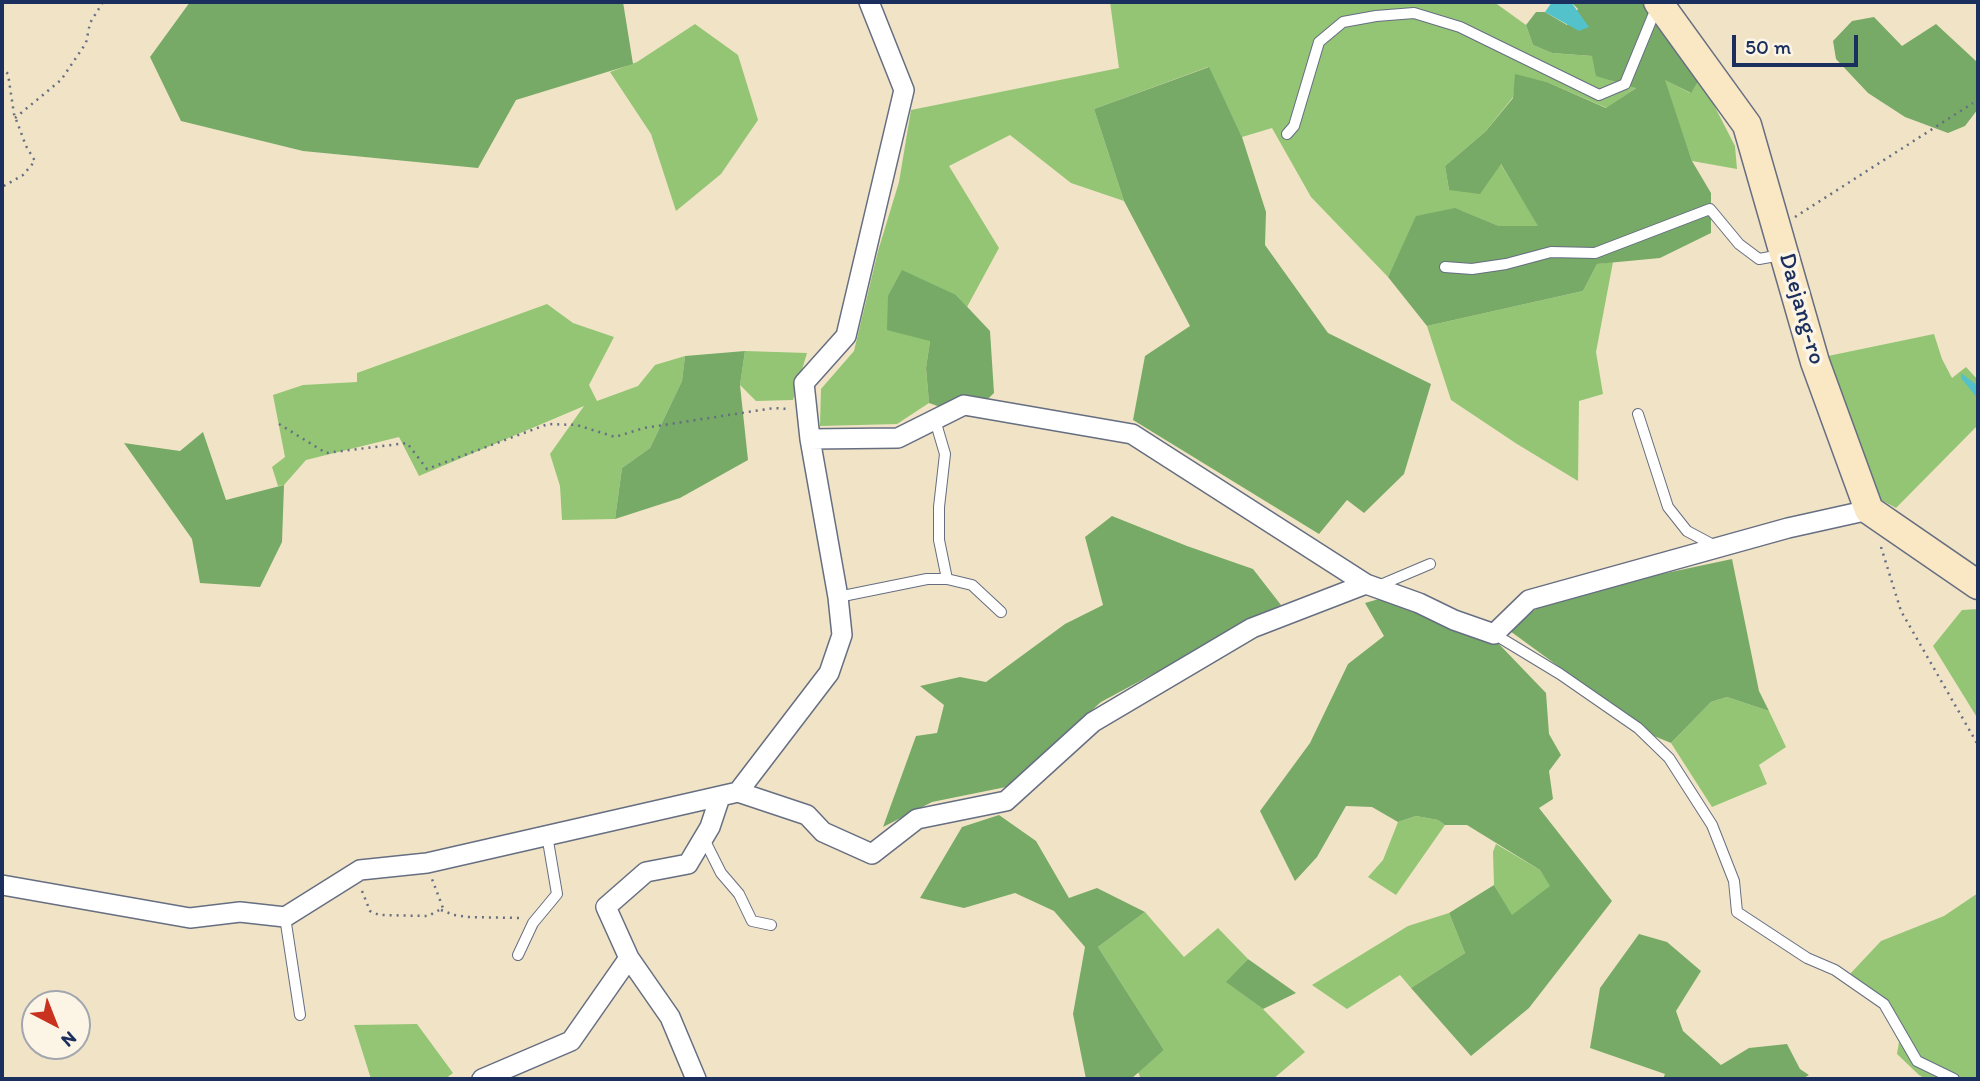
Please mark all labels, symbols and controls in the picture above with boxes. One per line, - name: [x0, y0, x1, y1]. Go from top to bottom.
- scale bar: [1735, 21, 1861, 65]
- text: 50 m: [1745, 34, 1791, 59]
- street label: Daejang-ro: [1771, 250, 1831, 368]
- north arrow: [21, 990, 91, 1060]
- text: N: [57, 1027, 82, 1052]

